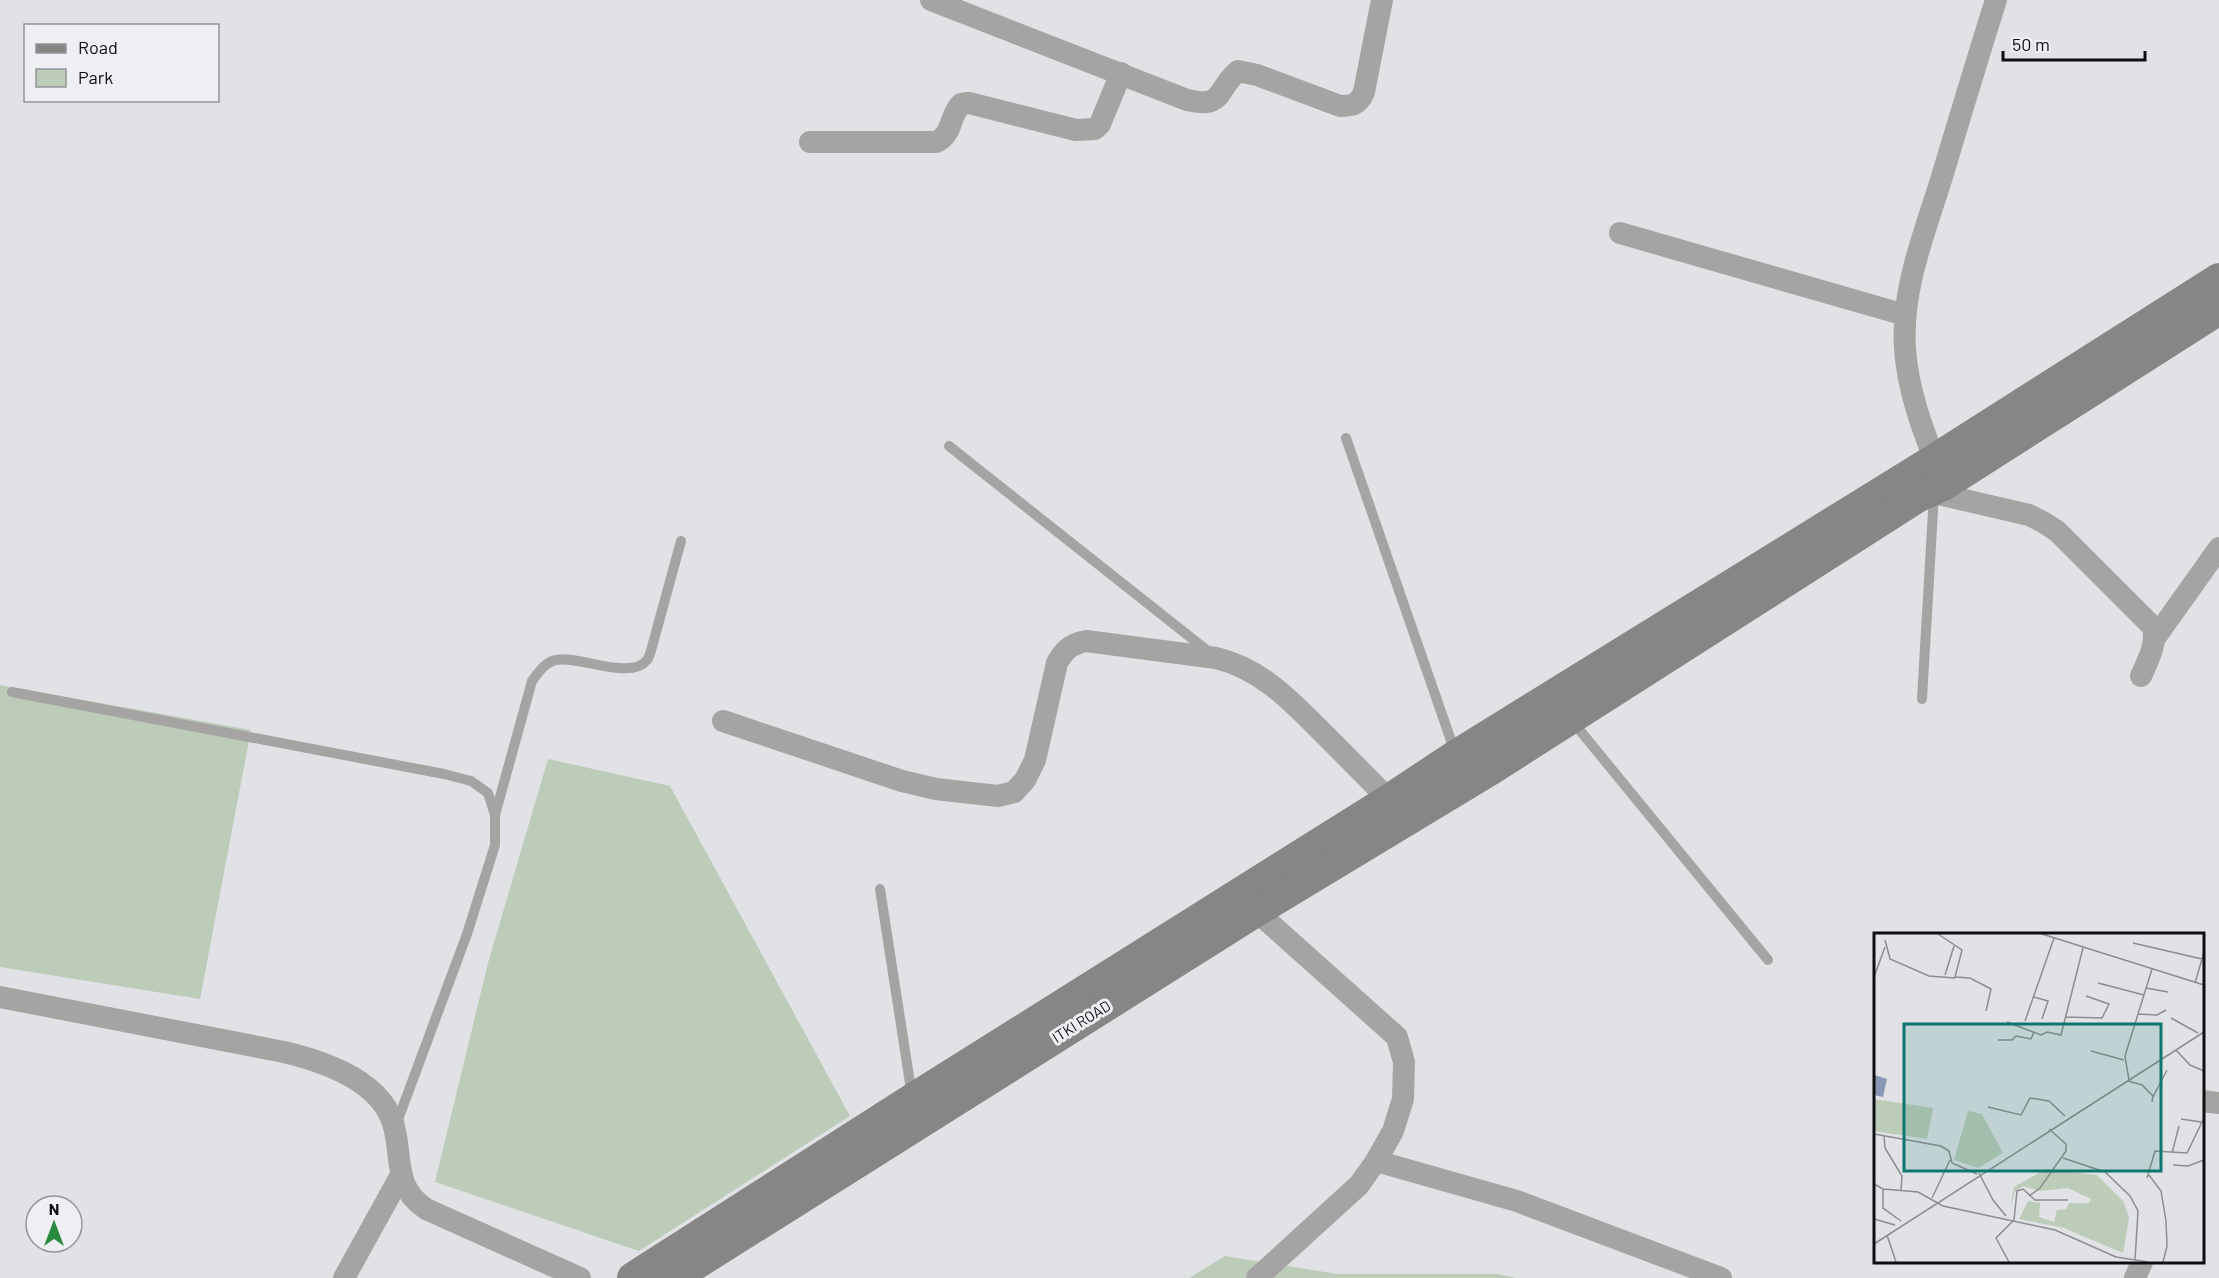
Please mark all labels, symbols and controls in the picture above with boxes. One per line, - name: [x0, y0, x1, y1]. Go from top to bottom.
- legend: [24, 24, 219, 102]
- scale bar: [2003, 24, 2146, 62]
- text: 50 m: [2012, 33, 2050, 55]
- text: Road: [78, 36, 118, 58]
- text: Park: [78, 66, 113, 88]
- inset map: [1874, 933, 2204, 1263]
- street label: ITKI ROAD: [1049, 996, 1113, 1046]
- north arrow: [24, 1194, 84, 1254]
- text: N: [49, 1199, 59, 1218]

